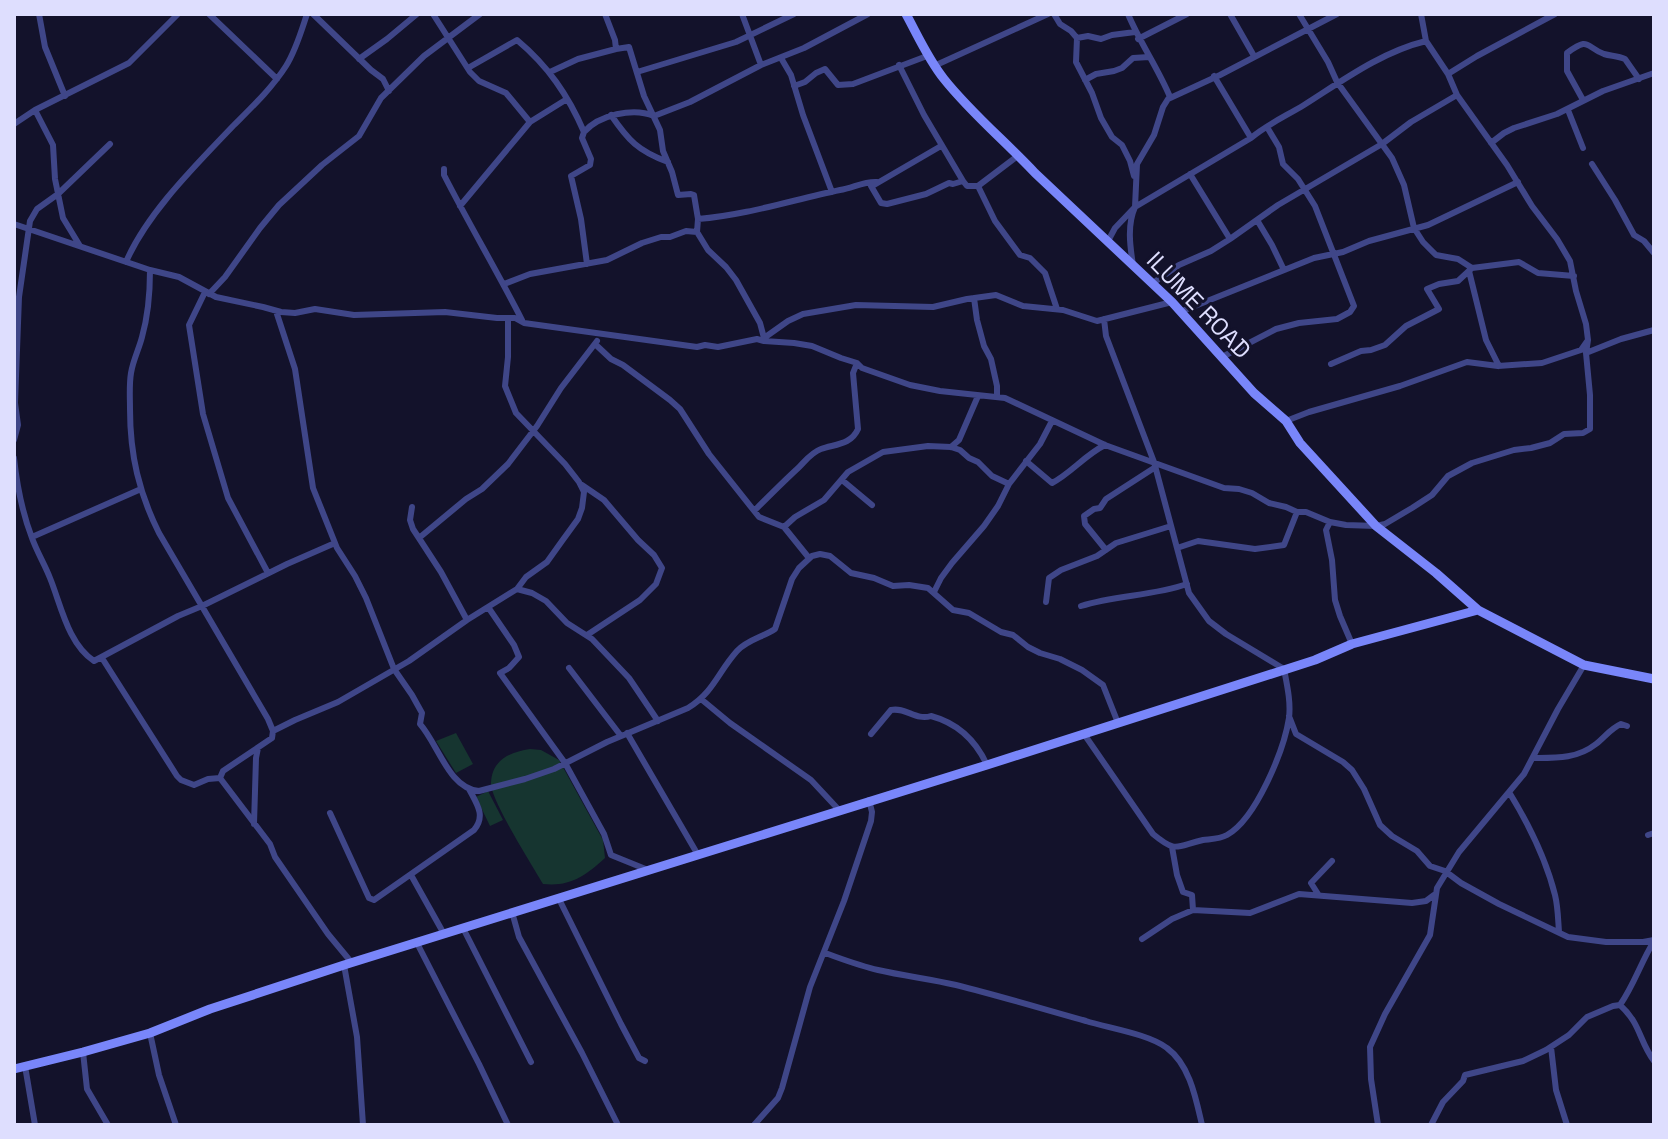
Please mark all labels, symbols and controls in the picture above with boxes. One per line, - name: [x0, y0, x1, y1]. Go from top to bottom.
- street label: ILUME ROAD: [1140, 245, 1258, 365]

